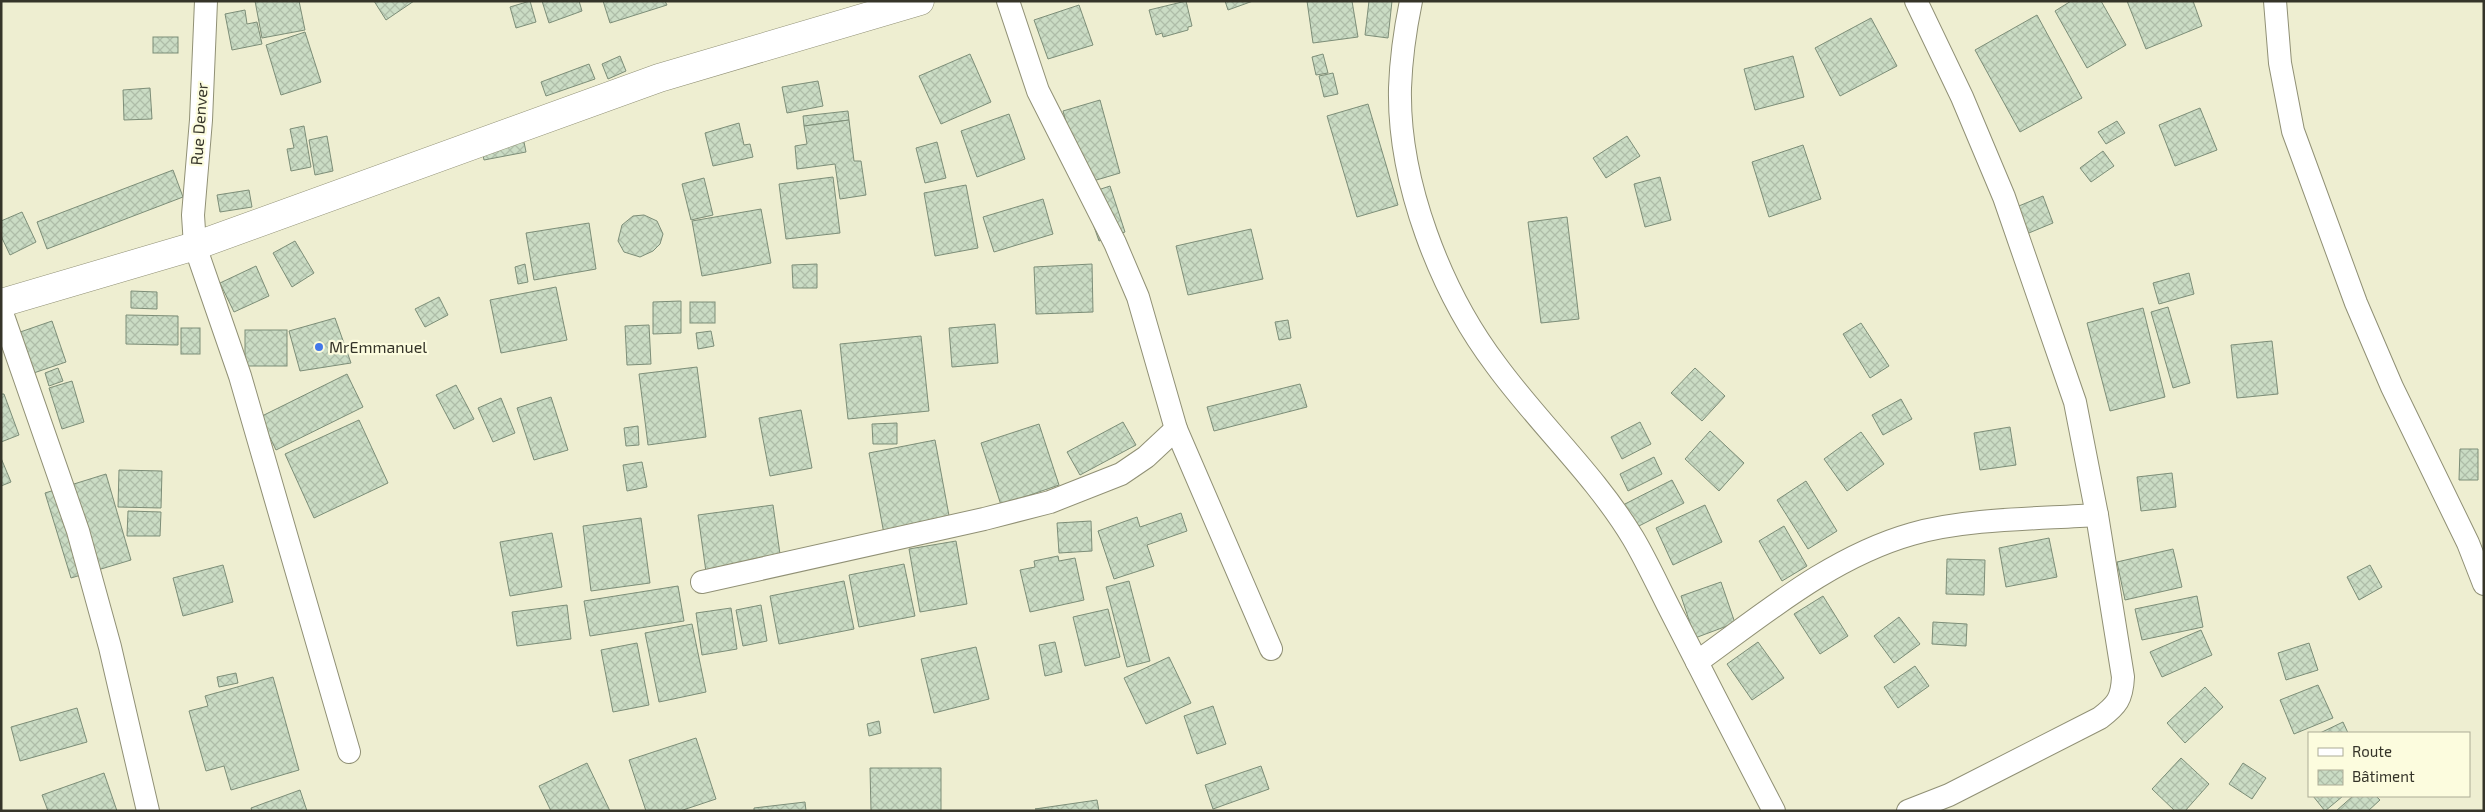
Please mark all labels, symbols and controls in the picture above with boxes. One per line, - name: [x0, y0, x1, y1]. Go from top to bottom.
- street label: Rue Denver: [186, 81, 211, 166]
- place label: MrEmmanuel: [329, 337, 427, 356]
- marker: MrEmmanuel: [313, 341, 325, 353]
- legend: [2308, 732, 2470, 797]
- text: Route: [2352, 742, 2392, 760]
- text: Bâtiment: [2352, 767, 2415, 785]

